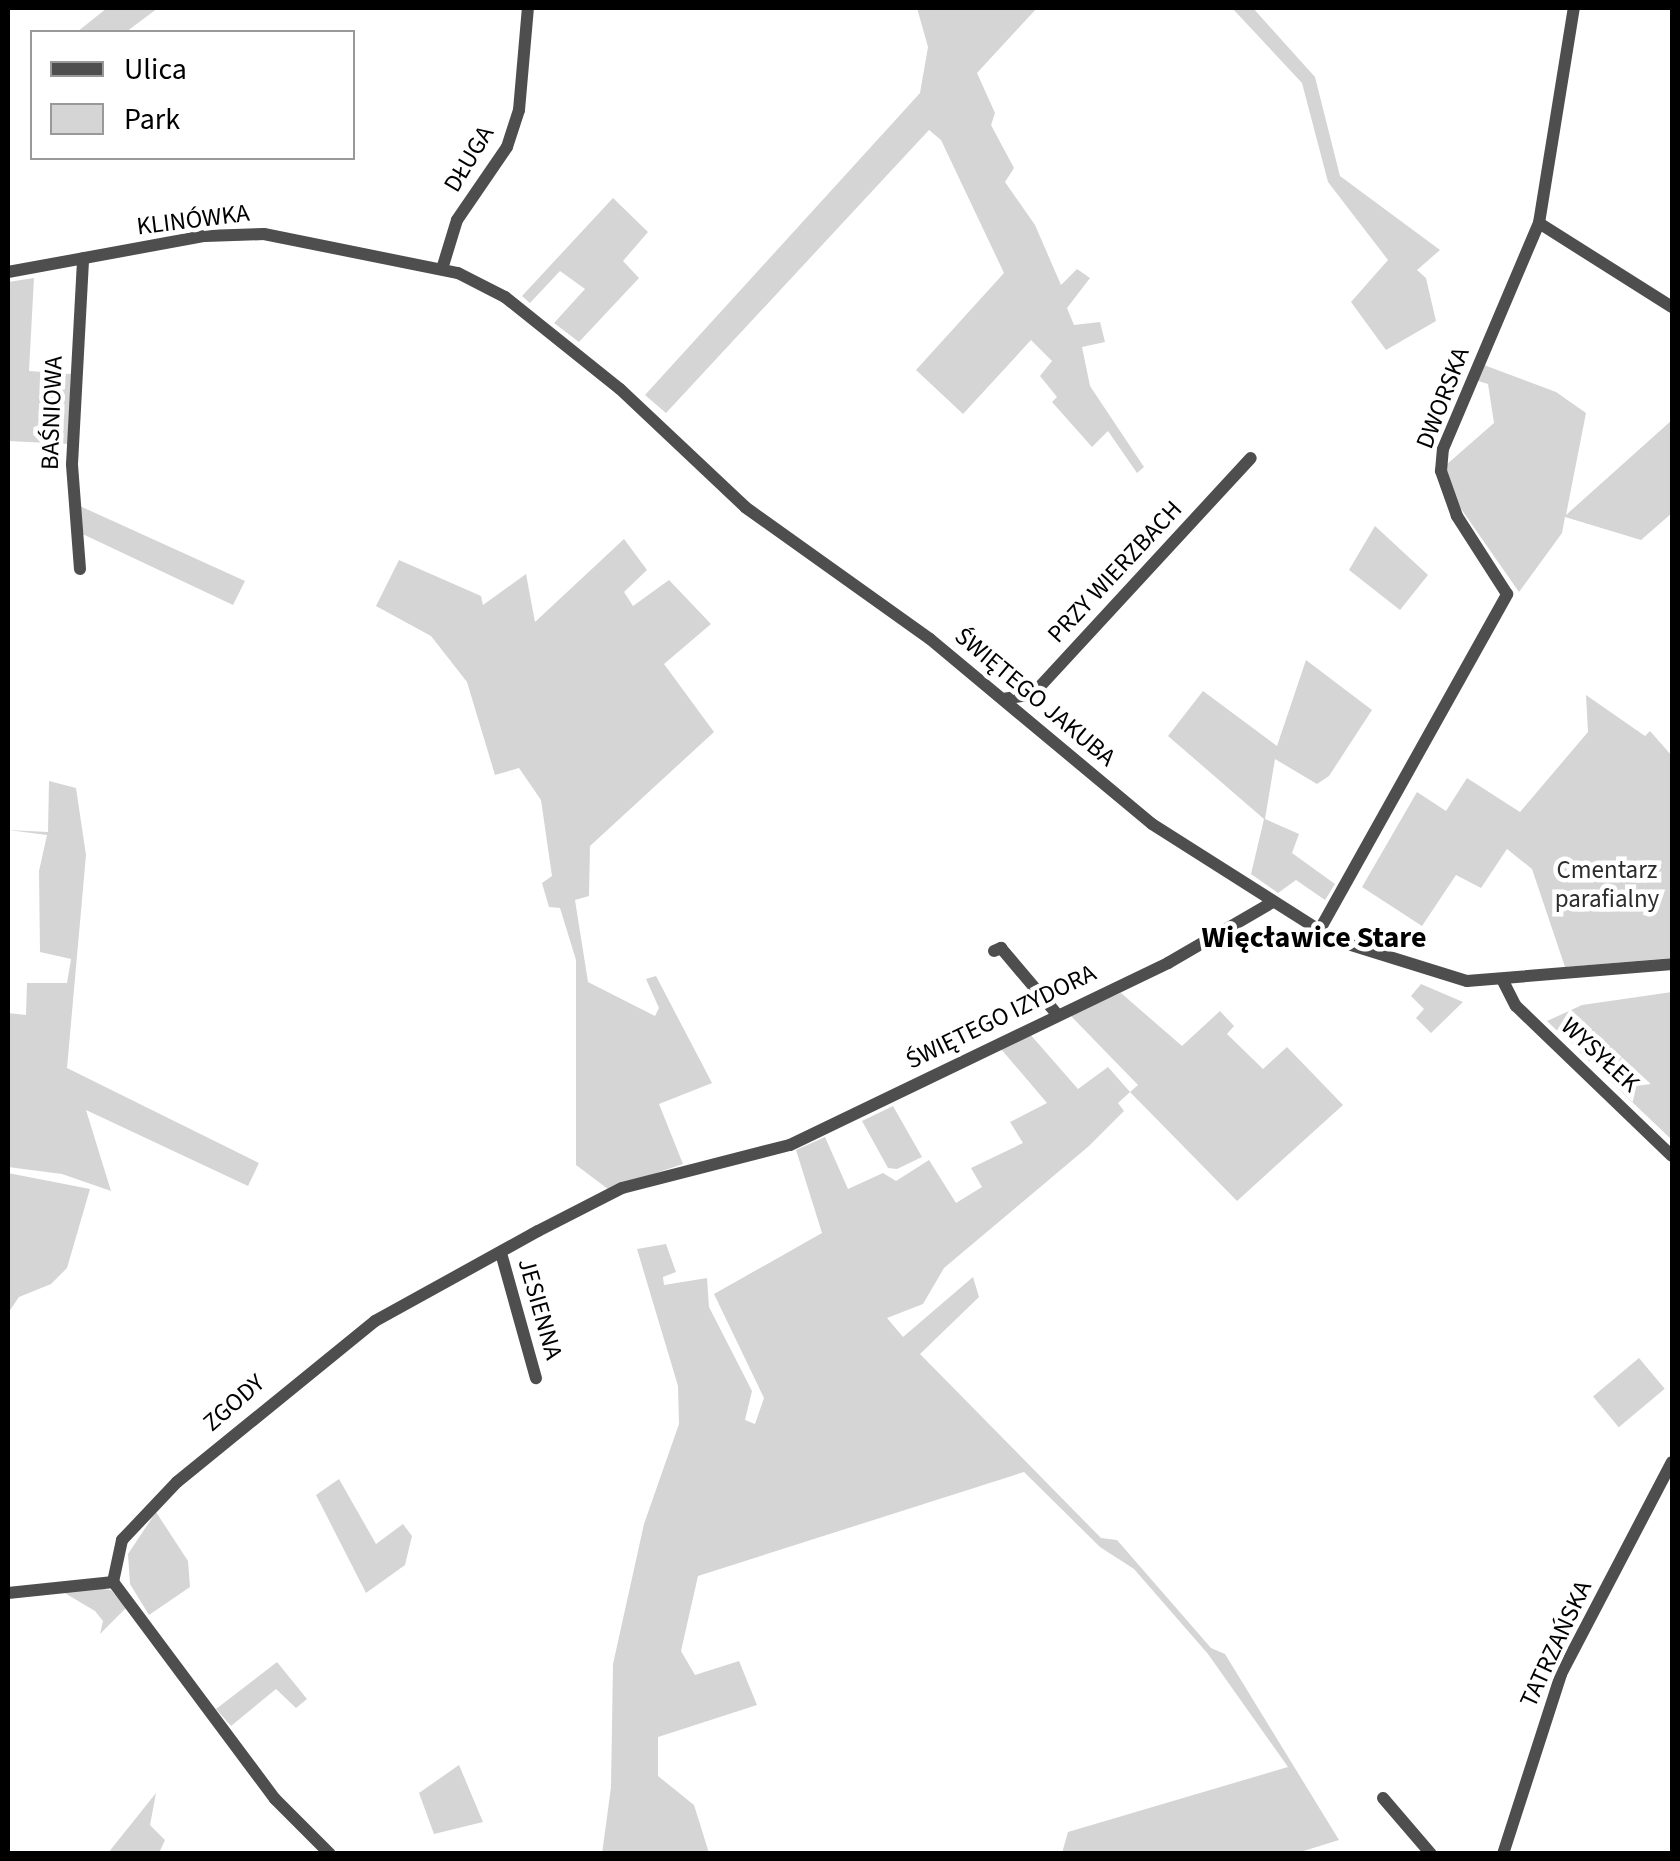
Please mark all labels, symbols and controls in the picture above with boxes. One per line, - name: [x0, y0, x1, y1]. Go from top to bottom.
- legend: [30, 30, 355, 160]
- text: Ulica: [124, 48, 187, 91]
- text: Park: [124, 98, 180, 141]
- street label: DŁUGA: [438, 120, 500, 198]
- street label: KLINÓWKA: [135, 198, 251, 242]
- street label: DWORSKA: [1410, 343, 1476, 453]
- street label: BAŚNIOWA: [35, 355, 69, 471]
- street label: PRZY WIERZBACH: [1041, 495, 1189, 649]
- street label: ŚWIĘTEGO JAKUBA: [949, 621, 1121, 773]
- park label: Cmentarz parafialny: [1555, 856, 1659, 915]
- district label: Więcławice Stare: [1202, 920, 1426, 956]
- street label: ŚWIĘTEGO IZYDORA: [901, 958, 1101, 1076]
- street label: WYSYŁEK: [1555, 1011, 1645, 1099]
- street label: JESIENNA: [511, 1255, 569, 1363]
- street label: ZGODY: [197, 1368, 271, 1438]
- street label: TATRZAŃSKA: [1514, 1576, 1598, 1712]

